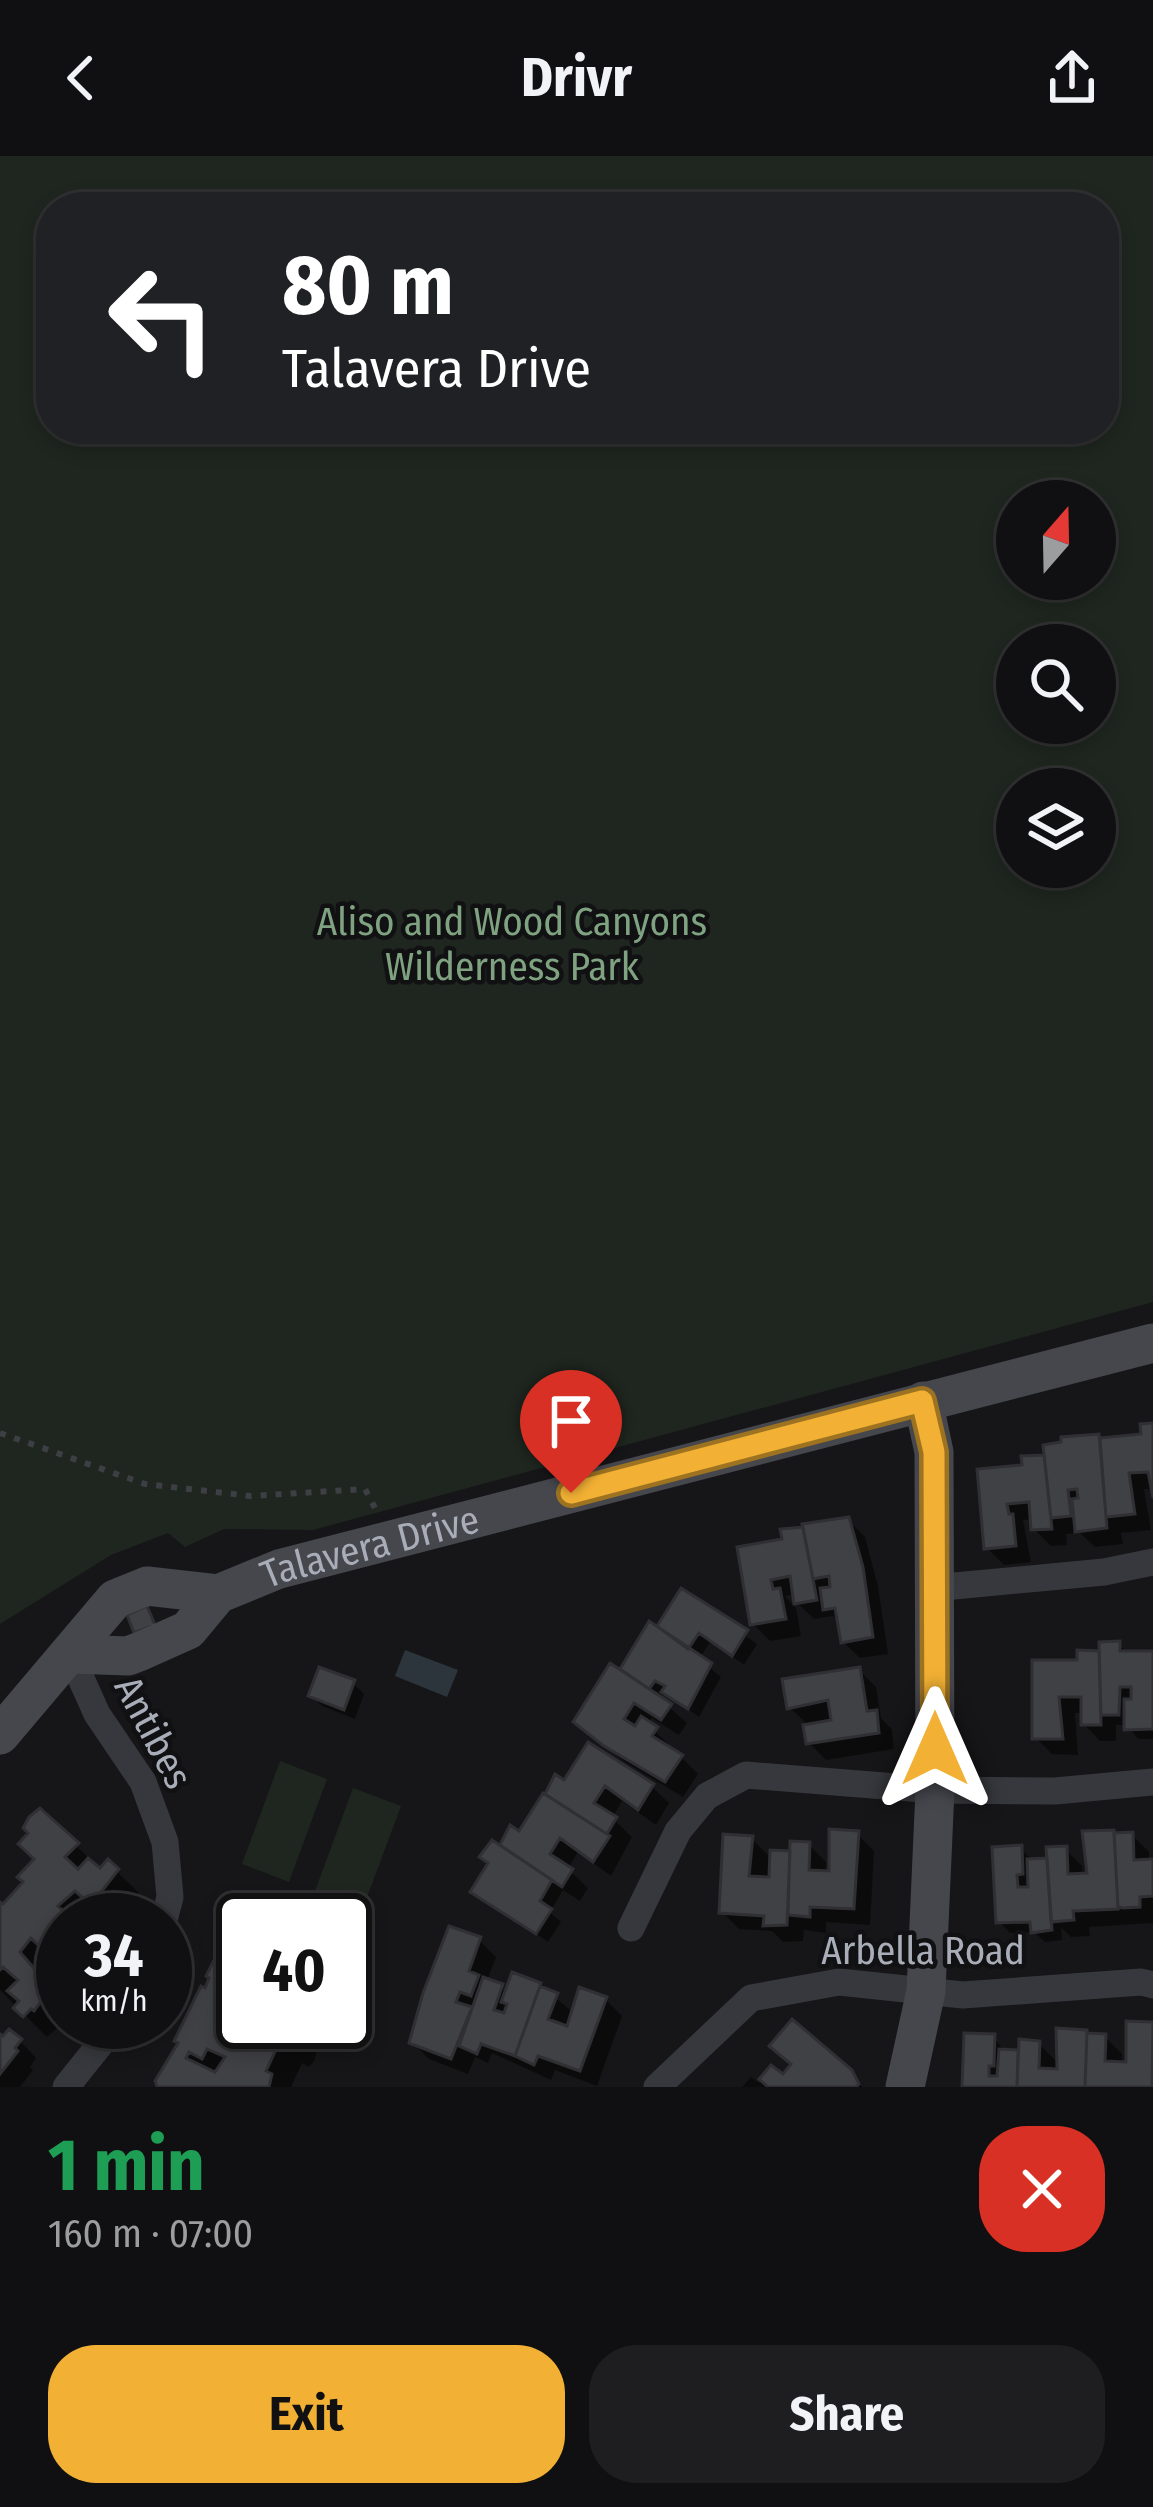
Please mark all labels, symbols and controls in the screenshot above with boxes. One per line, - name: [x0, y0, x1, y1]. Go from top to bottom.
- icon: back: [48, 45, 114, 111]
- icon: share: [1039, 45, 1105, 111]
- text: Drivr: [521, 46, 632, 110]
- text: 80 m: [282, 235, 454, 336]
- icon: left: [84, 240, 240, 396]
- text: Talavera Drive: [282, 337, 591, 401]
- north arrow: [996, 480, 1116, 600]
- map controls: [996, 480, 1116, 888]
- button: search: [996, 624, 1116, 744]
- button: layers: [996, 768, 1116, 888]
- park label: Aliso and Wood Canyons Wilderness Park: [317, 899, 707, 990]
- pin: [520, 1370, 622, 1493]
- icon: arrive: [538, 1388, 604, 1454]
- street label: Talavera Drive: [254, 1496, 484, 1598]
- street label: Antibes: [105, 1669, 202, 1796]
- position arrow: [872, 1686, 998, 1812]
- speed limit sign: 40: [216, 1893, 372, 2049]
- text: 34: [84, 1920, 144, 1992]
- street label: Arbella Road: [821, 1928, 1025, 1974]
- text: km/h: [81, 1983, 147, 2019]
- text: 1 min: [48, 2123, 205, 2209]
- button: close: [979, 2126, 1105, 2252]
- text: 160 m · 07:00: [48, 2211, 253, 2257]
- button: Exit: [48, 2345, 565, 2483]
- button: Share: [589, 2345, 1105, 2483]

